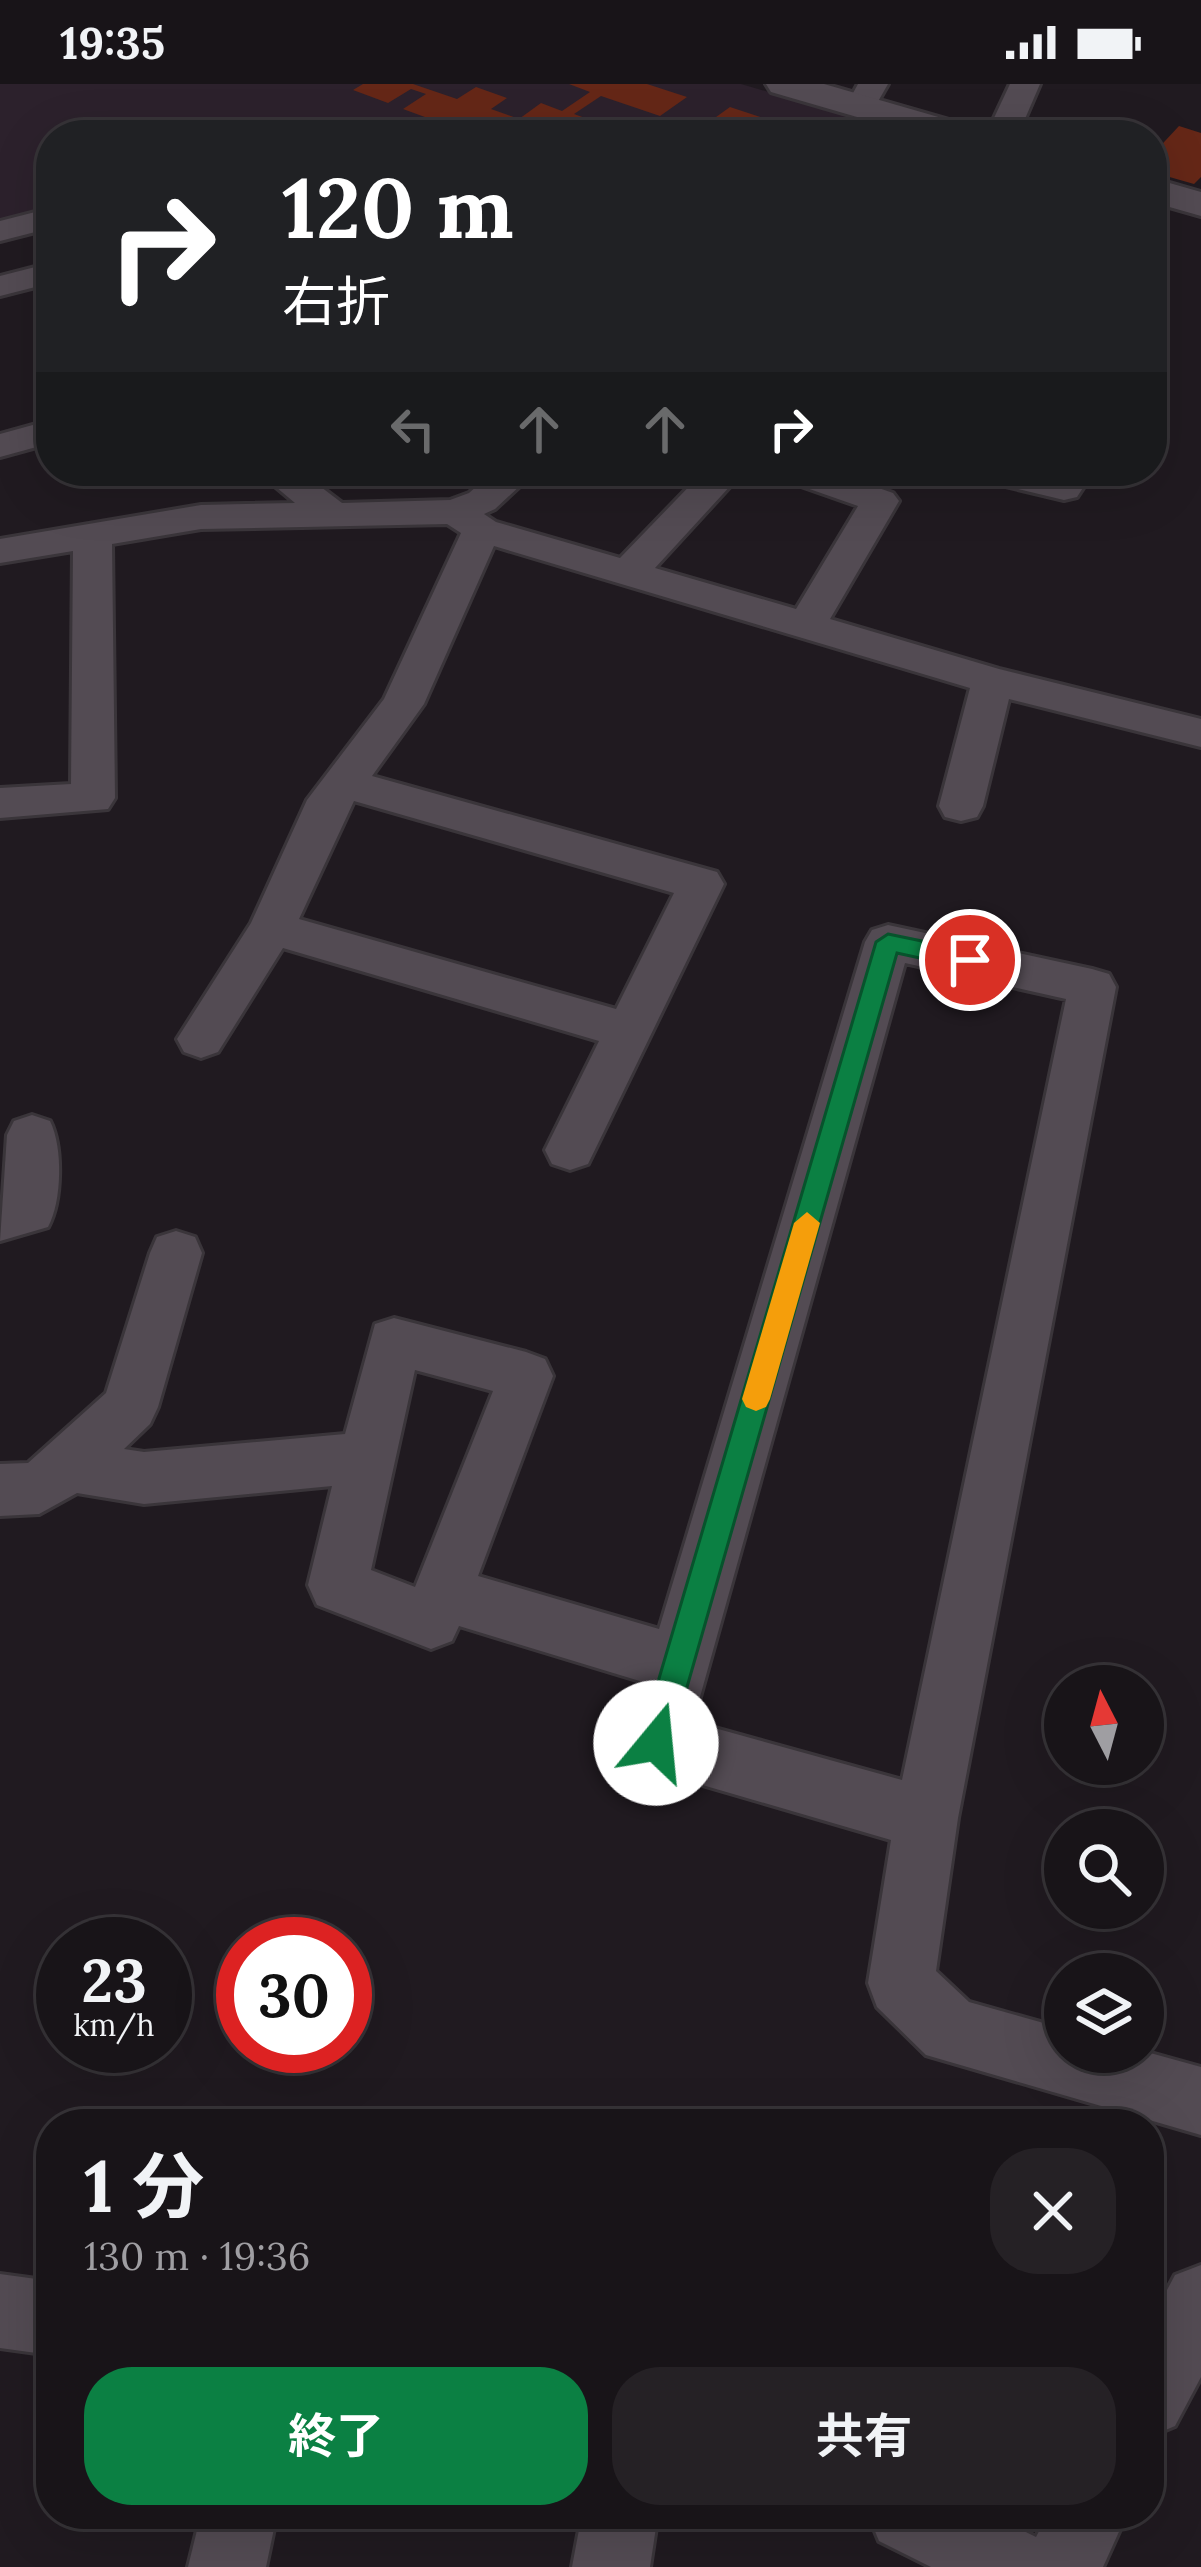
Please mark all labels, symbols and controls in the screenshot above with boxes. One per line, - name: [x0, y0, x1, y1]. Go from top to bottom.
- text: 19:35: [60, 14, 165, 71]
- text: 120 m: [282, 153, 514, 261]
- icon: right: [84, 168, 240, 324]
- text: 右折: [282, 267, 390, 336]
- icon: left: [380, 396, 446, 462]
- icon: ahead: [506, 396, 572, 462]
- icon: ahead: [632, 396, 698, 462]
- icon: right: [758, 396, 824, 462]
- pin: [919, 909, 1021, 1011]
- icon: arrive: [937, 927, 1003, 993]
- north arrow: [1044, 1665, 1164, 1785]
- map controls: [1044, 1665, 1164, 2073]
- position arrow: [593, 1680, 719, 1806]
- button: search: [1044, 1809, 1164, 1929]
- speed limit sign: 30: [216, 1917, 372, 2073]
- text: 23: [81, 1942, 147, 2018]
- button: layers: [1044, 1953, 1164, 2073]
- text: km/h: [73, 2006, 155, 2044]
- text: 1 分: [84, 2140, 204, 2232]
- button: close: [990, 2148, 1116, 2274]
- text: 130 m · 19:36: [84, 2231, 310, 2281]
- button: 終了: [84, 2367, 588, 2505]
- button: 共有: [612, 2367, 1116, 2505]

